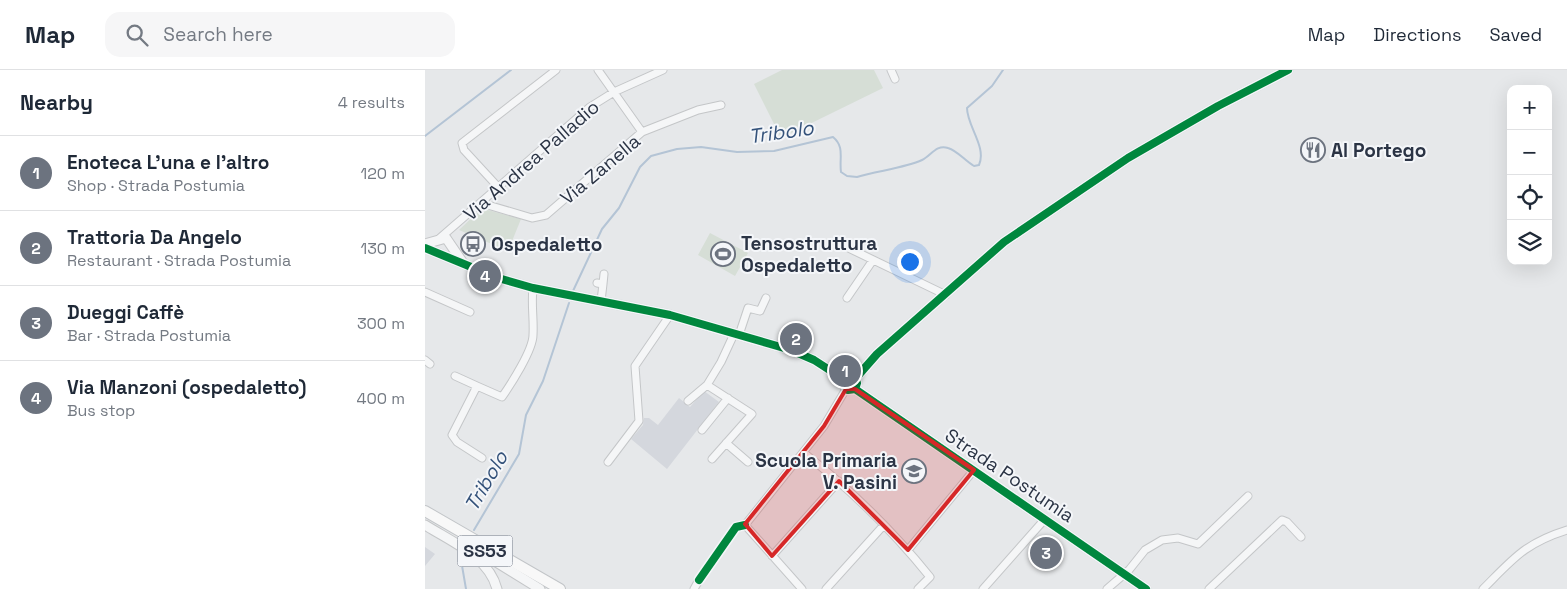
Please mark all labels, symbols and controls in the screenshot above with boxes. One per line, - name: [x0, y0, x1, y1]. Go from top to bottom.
- search box: [105, 12, 455, 57]
- text: Map: [25, 19, 75, 50]
- icon: search: [123, 21, 151, 49]
- text: Search here: [163, 22, 273, 47]
- text: Map: [1308, 23, 1345, 46]
- text: Directions: [1373, 23, 1462, 46]
- text: Saved: [1490, 23, 1542, 46]
- map controls: [1507, 85, 1552, 265]
- button: +: [1507, 85, 1552, 130]
- text: Nearby: [20, 89, 93, 116]
- text: 4 results: [338, 92, 405, 113]
- street label: Via Andrea Palladio: [458, 94, 605, 226]
- water label: Tribolo: [747, 115, 816, 149]
- street label: Via Zanella: [555, 129, 646, 210]
- button: −: [1507, 130, 1552, 175]
- restaurant icon: Al Portego: [1300, 137, 1326, 163]
- place label: Al Portego: [1331, 138, 1426, 163]
- text: Enoteca L'una e l'altro: [67, 150, 269, 175]
- text: 1: [32, 163, 40, 184]
- text: 120 m: [361, 163, 405, 184]
- text: Shop · Strada Postumia: [67, 175, 245, 196]
- button: locate: [1507, 175, 1552, 220]
- button: layers: [1507, 220, 1552, 265]
- text: Trattoria Da Angelo: [67, 225, 242, 250]
- bus stop icon: Ospedaletto: [460, 231, 486, 257]
- place label: Tensostruttura Ospedaletto: [741, 231, 877, 278]
- place label: Ospedaletto: [491, 232, 603, 257]
- text: 2: [31, 238, 41, 259]
- text: 130 m: [361, 238, 405, 259]
- sports icon: Tensostruttura Ospedaletto: [710, 241, 736, 267]
- your location: [897, 249, 923, 275]
- text: Restaurant · Strada Postumia: [67, 250, 291, 271]
- pin: 4: [469, 257, 501, 295]
- text: Dueggi Caffè: [67, 300, 184, 325]
- text: 3: [31, 313, 41, 334]
- text: 300 m: [357, 313, 405, 334]
- pin: 2: [780, 320, 812, 358]
- text: Bar · Strada Postumia: [67, 325, 231, 346]
- pin: 1: [829, 352, 861, 390]
- text: Via Manzoni (ospedaletto): [67, 375, 306, 400]
- text: 4: [31, 388, 41, 409]
- text: 400 m: [357, 388, 405, 409]
- text: Bus stop: [67, 400, 135, 421]
- street label: Strada Postumia: [940, 423, 1079, 528]
- water label: Tribolo: [458, 446, 514, 516]
- place label: Scuola Primaria V. Pasini: [755, 448, 897, 495]
- school or university icon: Scuola Primaria V. Pasini: [901, 458, 927, 484]
- pin: 3: [1030, 534, 1062, 572]
- road number: SS53: [457, 536, 513, 566]

